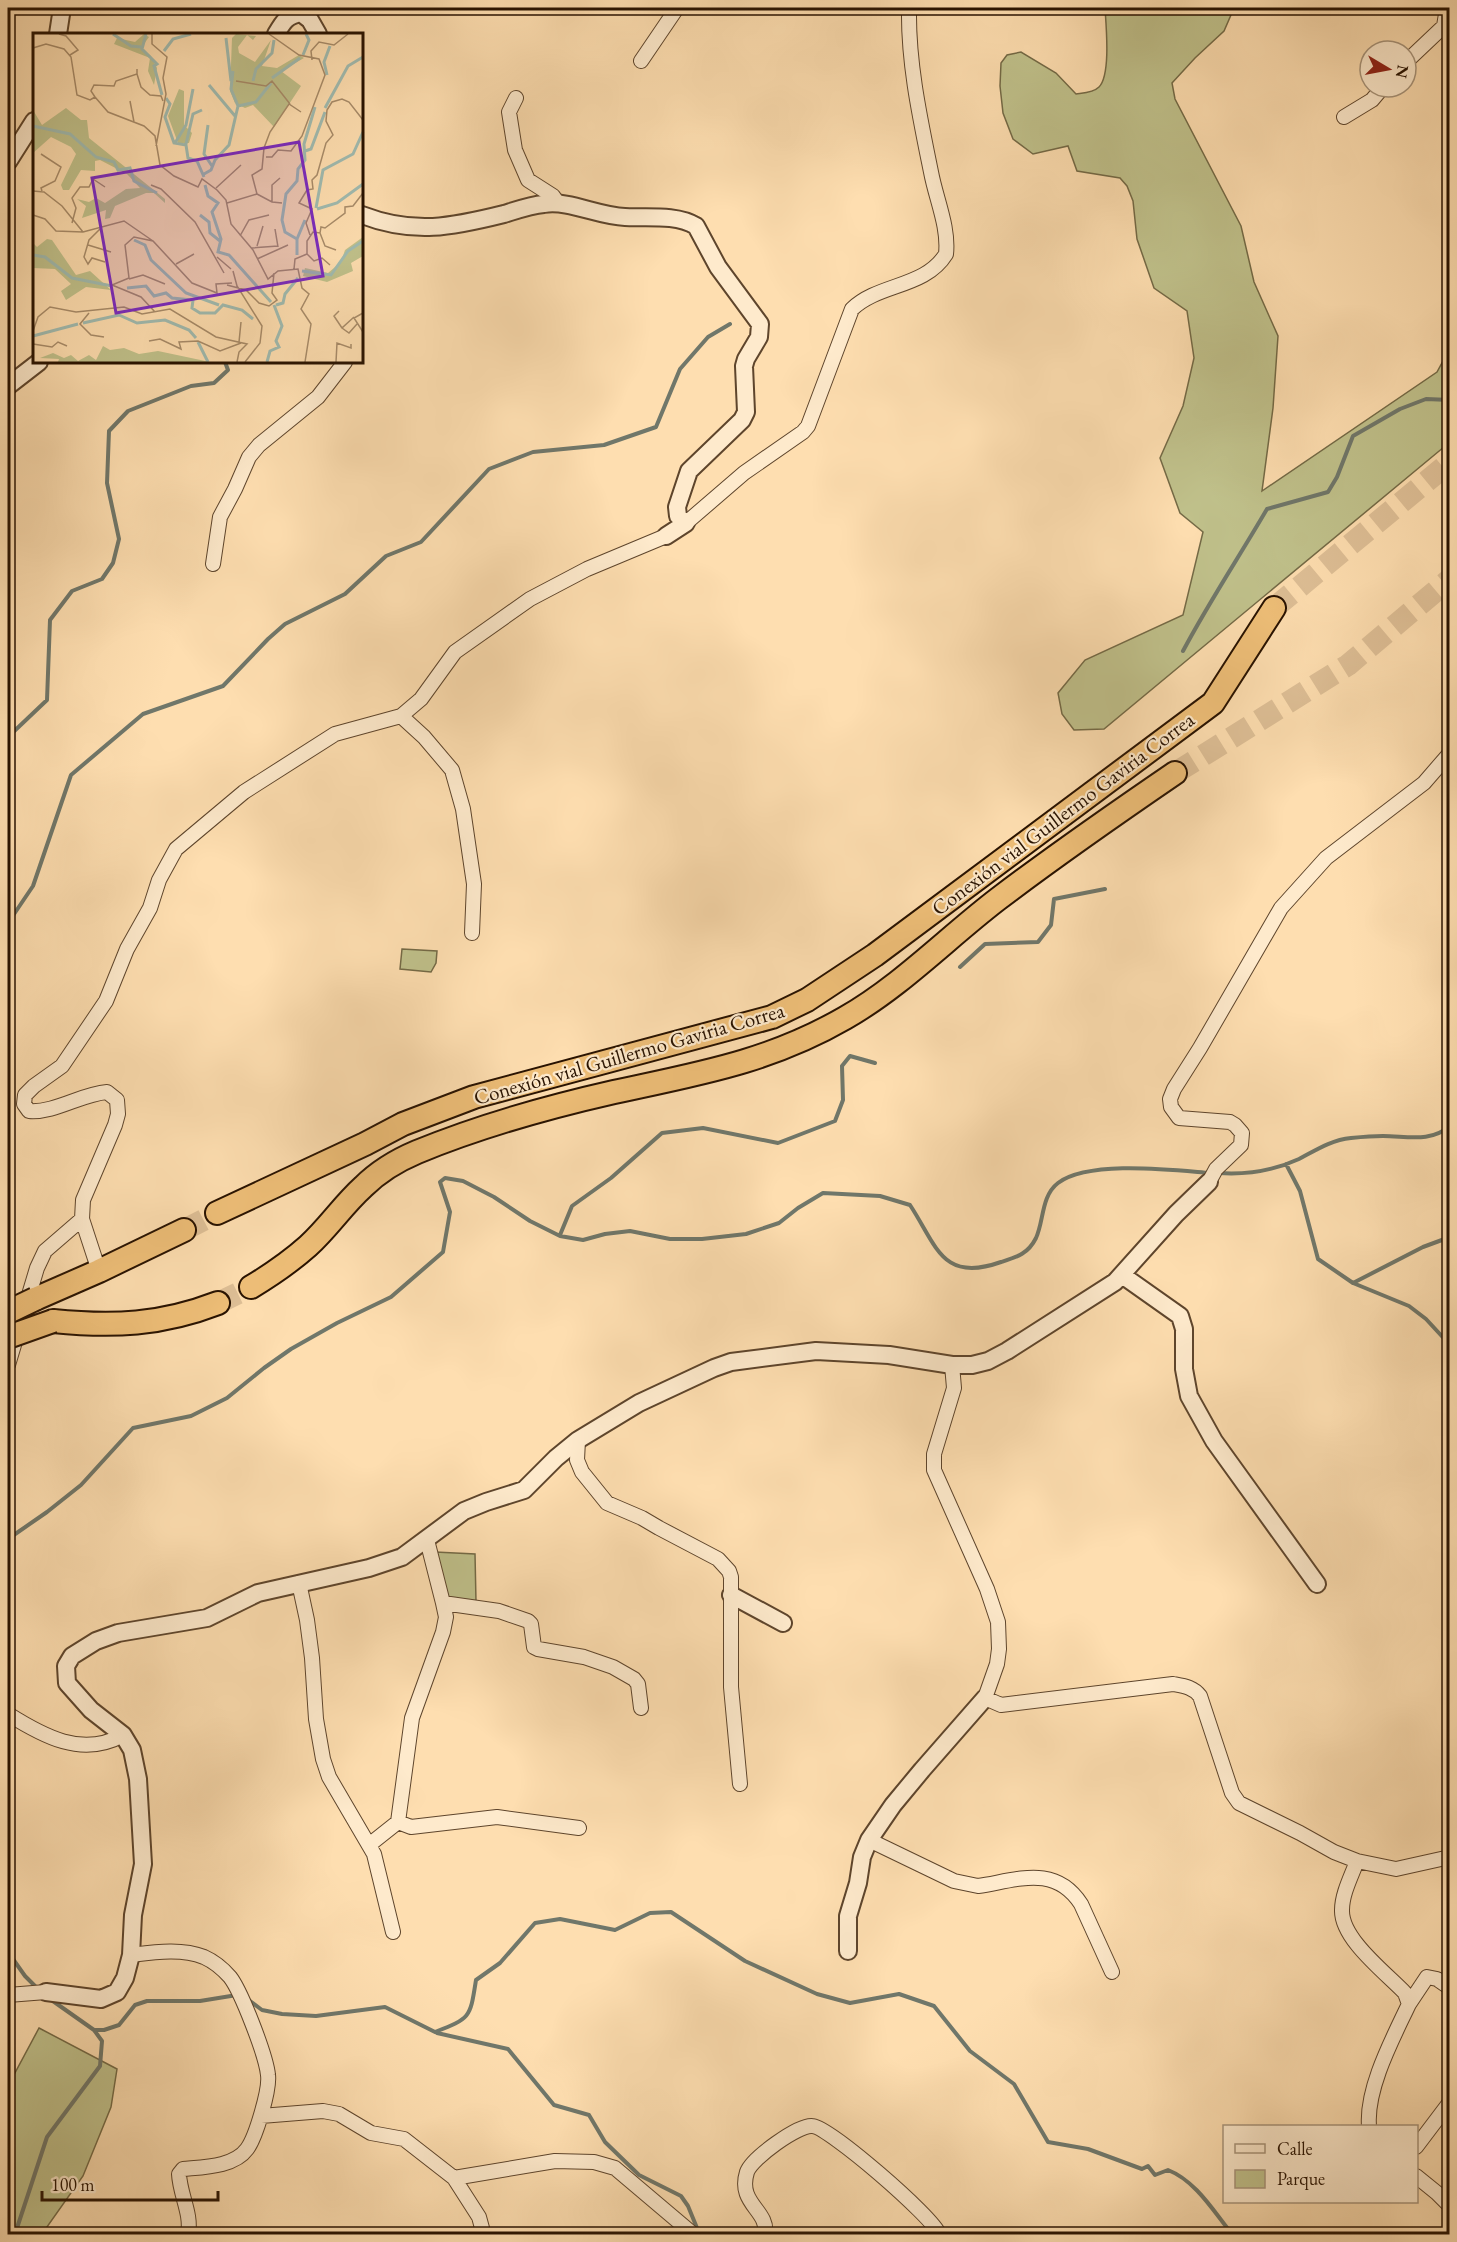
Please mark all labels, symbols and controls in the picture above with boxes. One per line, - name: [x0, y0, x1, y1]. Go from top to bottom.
- inset map: [33, 33, 363, 363]
- north arrow: [1358, 39, 1418, 99]
- text: N: [1391, 63, 1414, 80]
- street label: Conexión vial Guillermo Gaviria Correa: [926, 706, 1200, 921]
- street label: Conexión vial Guillermo Gaviria Correa: [470, 996, 788, 1111]
- legend: [1223, 2125, 1418, 2203]
- text: Calle: [1277, 2137, 1313, 2160]
- scale bar: [42, 2164, 218, 2202]
- text: Parque: [1277, 2167, 1325, 2190]
- text: 100 m: [51, 2173, 95, 2196]

